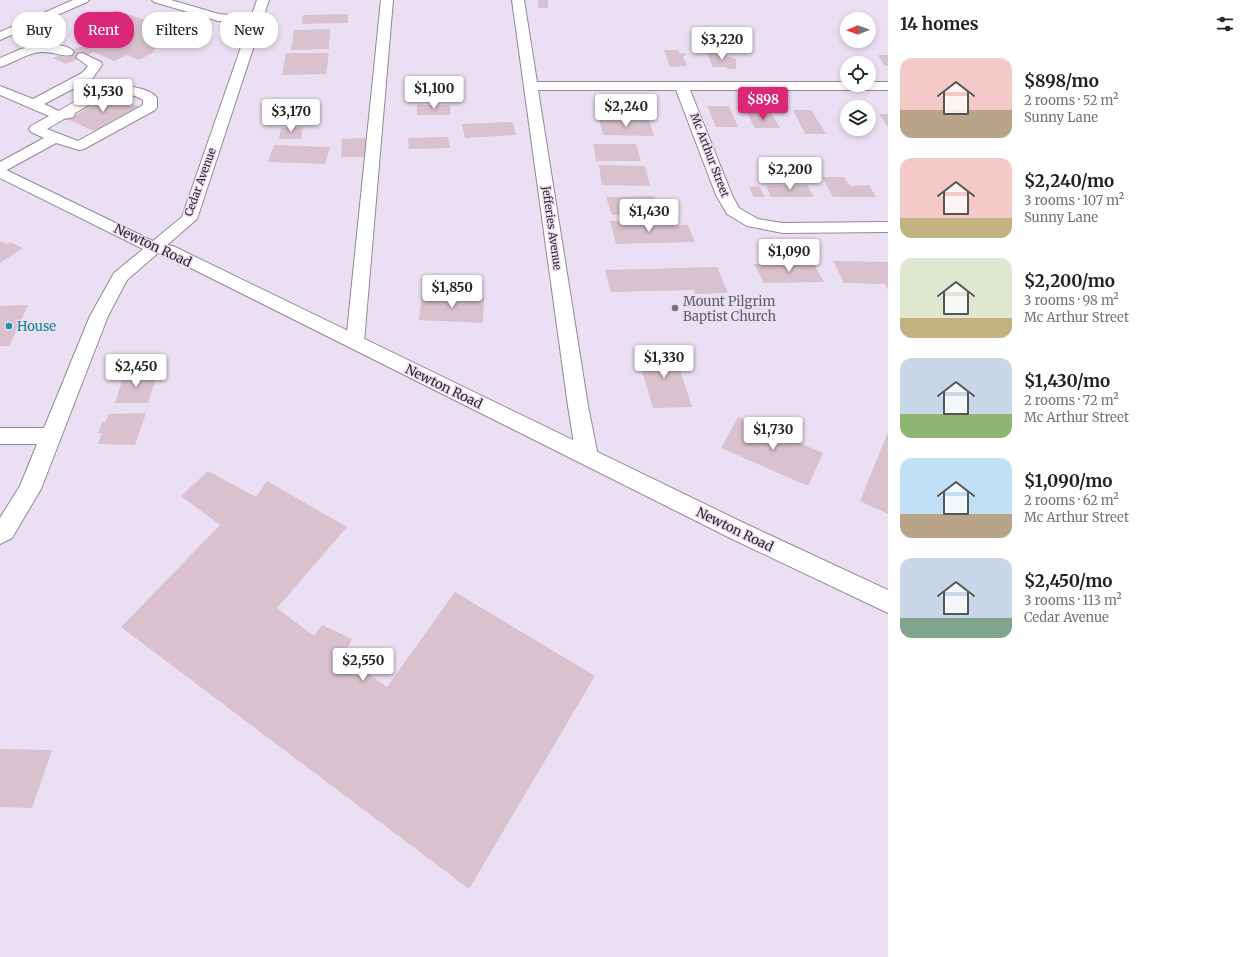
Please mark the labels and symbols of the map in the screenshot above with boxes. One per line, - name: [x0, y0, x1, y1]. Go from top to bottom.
- north arrow: [840, 12, 876, 48]
- pin: $3,220: [689, 27, 755, 61]
- pin: $1,100: [401, 76, 467, 110]
- pin: $1,530: [70, 79, 136, 113]
- pin: $898: [739, 87, 787, 121]
- pin: $2,240: [593, 94, 659, 128]
- pin: $3,170: [258, 99, 324, 133]
- street label: Mc Arthur Street: [688, 111, 733, 200]
- street label: Cedar Avenue: [181, 146, 219, 218]
- pin: $2,200: [757, 157, 823, 191]
- street label: Jefferies Avenue: [539, 184, 565, 271]
- pin: $1,430: [616, 199, 682, 233]
- street label: Newton Road: [111, 220, 194, 271]
- pin: $1,090: [756, 239, 822, 273]
- pin: $1,850: [419, 275, 485, 309]
- place label: Mount Pilgrim Baptist Church: [683, 293, 776, 325]
- marker: Mount Pilgrim Baptist Church: [670, 303, 680, 313]
- place label: House: [17, 318, 56, 335]
- marker: House: [4, 321, 14, 331]
- pin: $1,330: [631, 345, 697, 379]
- pin: $2,450: [103, 354, 169, 388]
- street label: Newton Road: [402, 360, 485, 413]
- pin: $1,730: [740, 417, 806, 451]
- street label: Newton Road: [693, 503, 776, 556]
- pin: $2,550: [330, 648, 396, 682]

